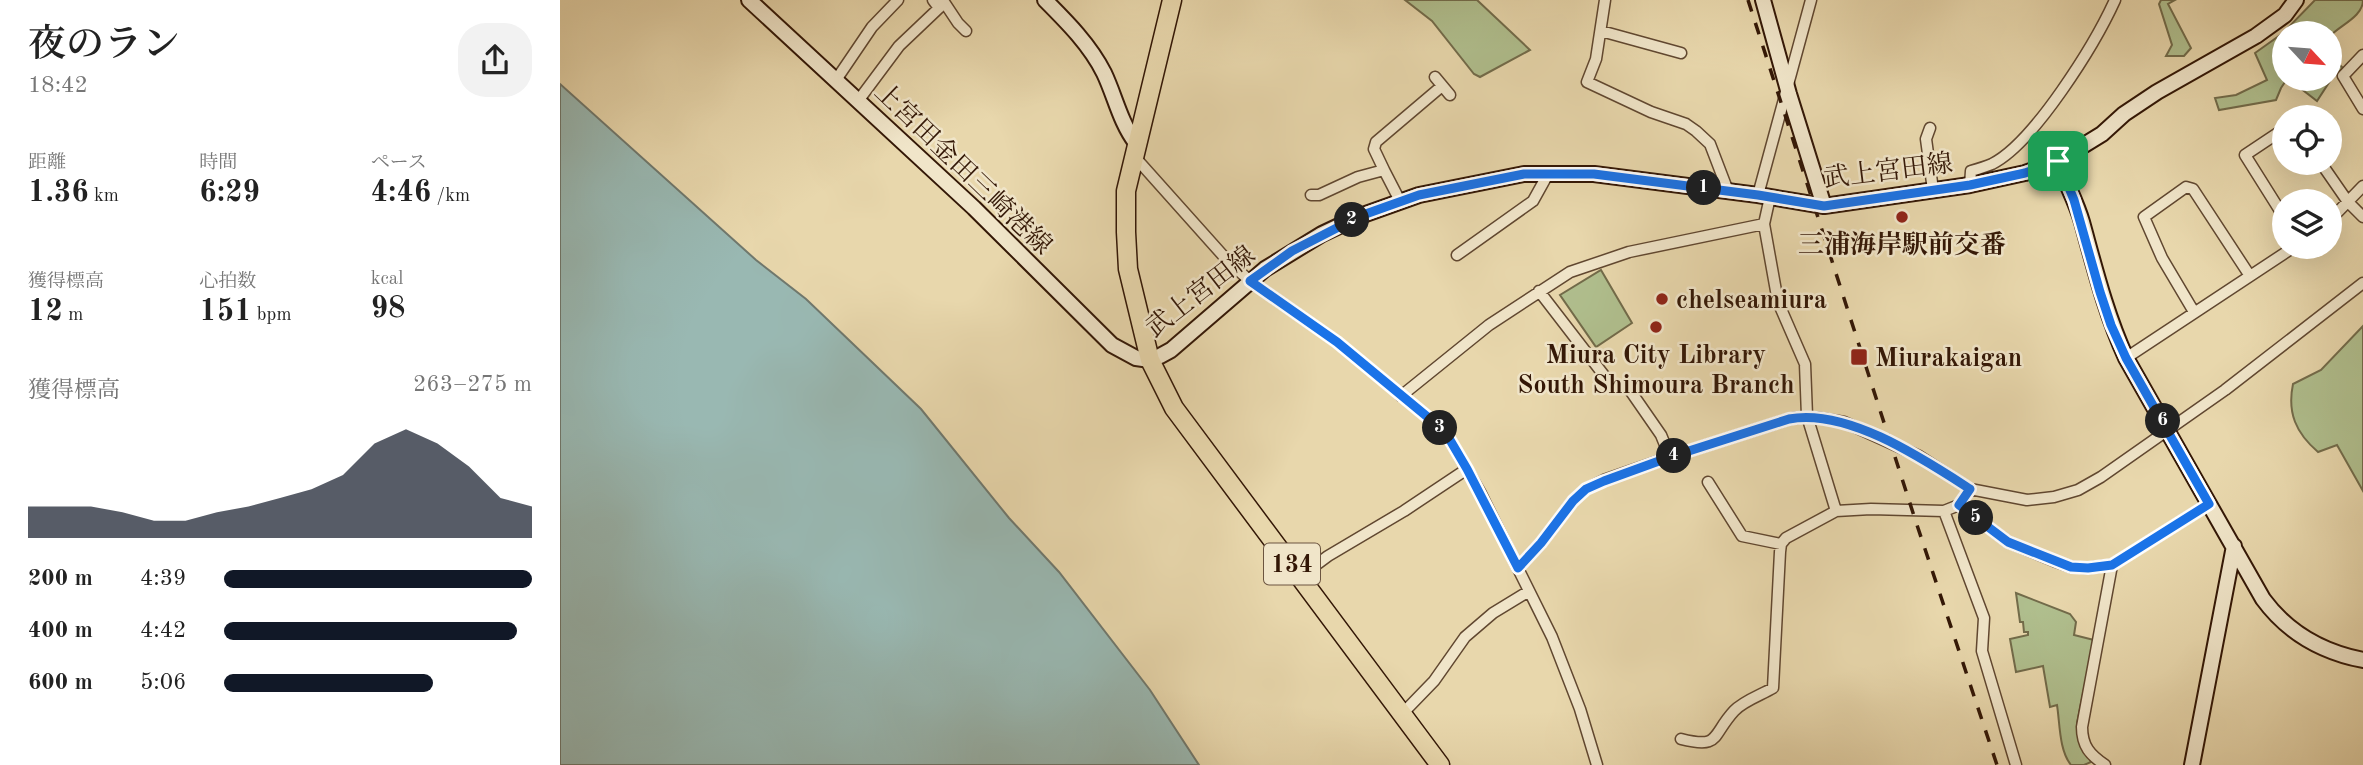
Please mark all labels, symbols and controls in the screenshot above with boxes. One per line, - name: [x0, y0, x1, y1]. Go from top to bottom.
- north arrow: [2272, 21, 2342, 91]
- map controls: [2272, 21, 2342, 259]
- button: share: [458, 23, 532, 97]
- text: 夜のラン: [28, 27, 180, 65]
- text: 18:42: [28, 74, 88, 97]
- street label: 上宮田金田三崎港線: [869, 77, 1057, 260]
- button: locate: [2272, 105, 2342, 175]
- pin: [2028, 131, 2088, 191]
- icon: arrive: [2039, 142, 2077, 180]
- street label: 武上宮田線: [1822, 149, 1954, 193]
- text: 距離: [28, 154, 66, 173]
- text: 時間: [199, 154, 237, 173]
- text: ペース: [371, 154, 427, 173]
- pin: 1: [1686, 170, 1722, 206]
- text: 1.36: [28, 178, 89, 208]
- text: 6:29: [199, 178, 260, 208]
- text: 4:46: [371, 178, 431, 208]
- text: 1: [1698, 178, 1709, 197]
- text: km: [89, 187, 119, 206]
- text: /km: [431, 187, 470, 206]
- button: layers: [2272, 189, 2342, 259]
- pin: 2: [1334, 202, 1370, 238]
- marker: 三浦海岸駅前交番: [1894, 209, 1910, 225]
- text: 2: [1346, 210, 1357, 229]
- place label: 三浦海岸駅前交番: [1798, 230, 2006, 259]
- street label: 武上宮田線: [1141, 241, 1260, 343]
- text: kcal: [371, 270, 403, 289]
- text: 獲得標高: [28, 273, 104, 292]
- text: 心拍数: [199, 273, 256, 292]
- place label: chelseamiura: [1676, 288, 1827, 314]
- marker: chelseamiura: [1654, 291, 1670, 307]
- text: 98: [371, 294, 405, 324]
- text: 12: [28, 297, 63, 327]
- text: 151: [199, 297, 252, 327]
- text: m: [63, 306, 83, 325]
- text: bpm: [252, 306, 292, 325]
- marker: Miura City Library South Shimoura Branch: [1648, 319, 1664, 335]
- place label: Miura City Library South Shimoura Branch: [1517, 343, 1795, 399]
- place label: Miurakaigan: [1875, 346, 2022, 372]
- marker: Miurakaigan: [1849, 347, 1869, 367]
- text: 263–275 m: [413, 373, 532, 396]
- text: 獲得標高: [28, 379, 120, 402]
- pin: 6: [2146, 404, 2180, 438]
- pin: 3: [1422, 410, 1458, 446]
- text: 6: [2157, 411, 2168, 430]
- text: 3: [1434, 418, 1445, 437]
- pin: 4: [1656, 438, 1692, 474]
- text: 4: [1668, 446, 1679, 465]
- pin: 5: [1958, 500, 1994, 536]
- text: 5: [1970, 508, 1981, 527]
- road number: 134: [1264, 544, 1320, 584]
- text: 200 m: [28, 567, 93, 590]
- text: 4:39: [140, 567, 186, 590]
- text: 400 m: [28, 619, 93, 642]
- text: 4:42: [140, 619, 186, 642]
- text: 600 m: [28, 671, 93, 694]
- text: 5:06: [140, 671, 186, 694]

